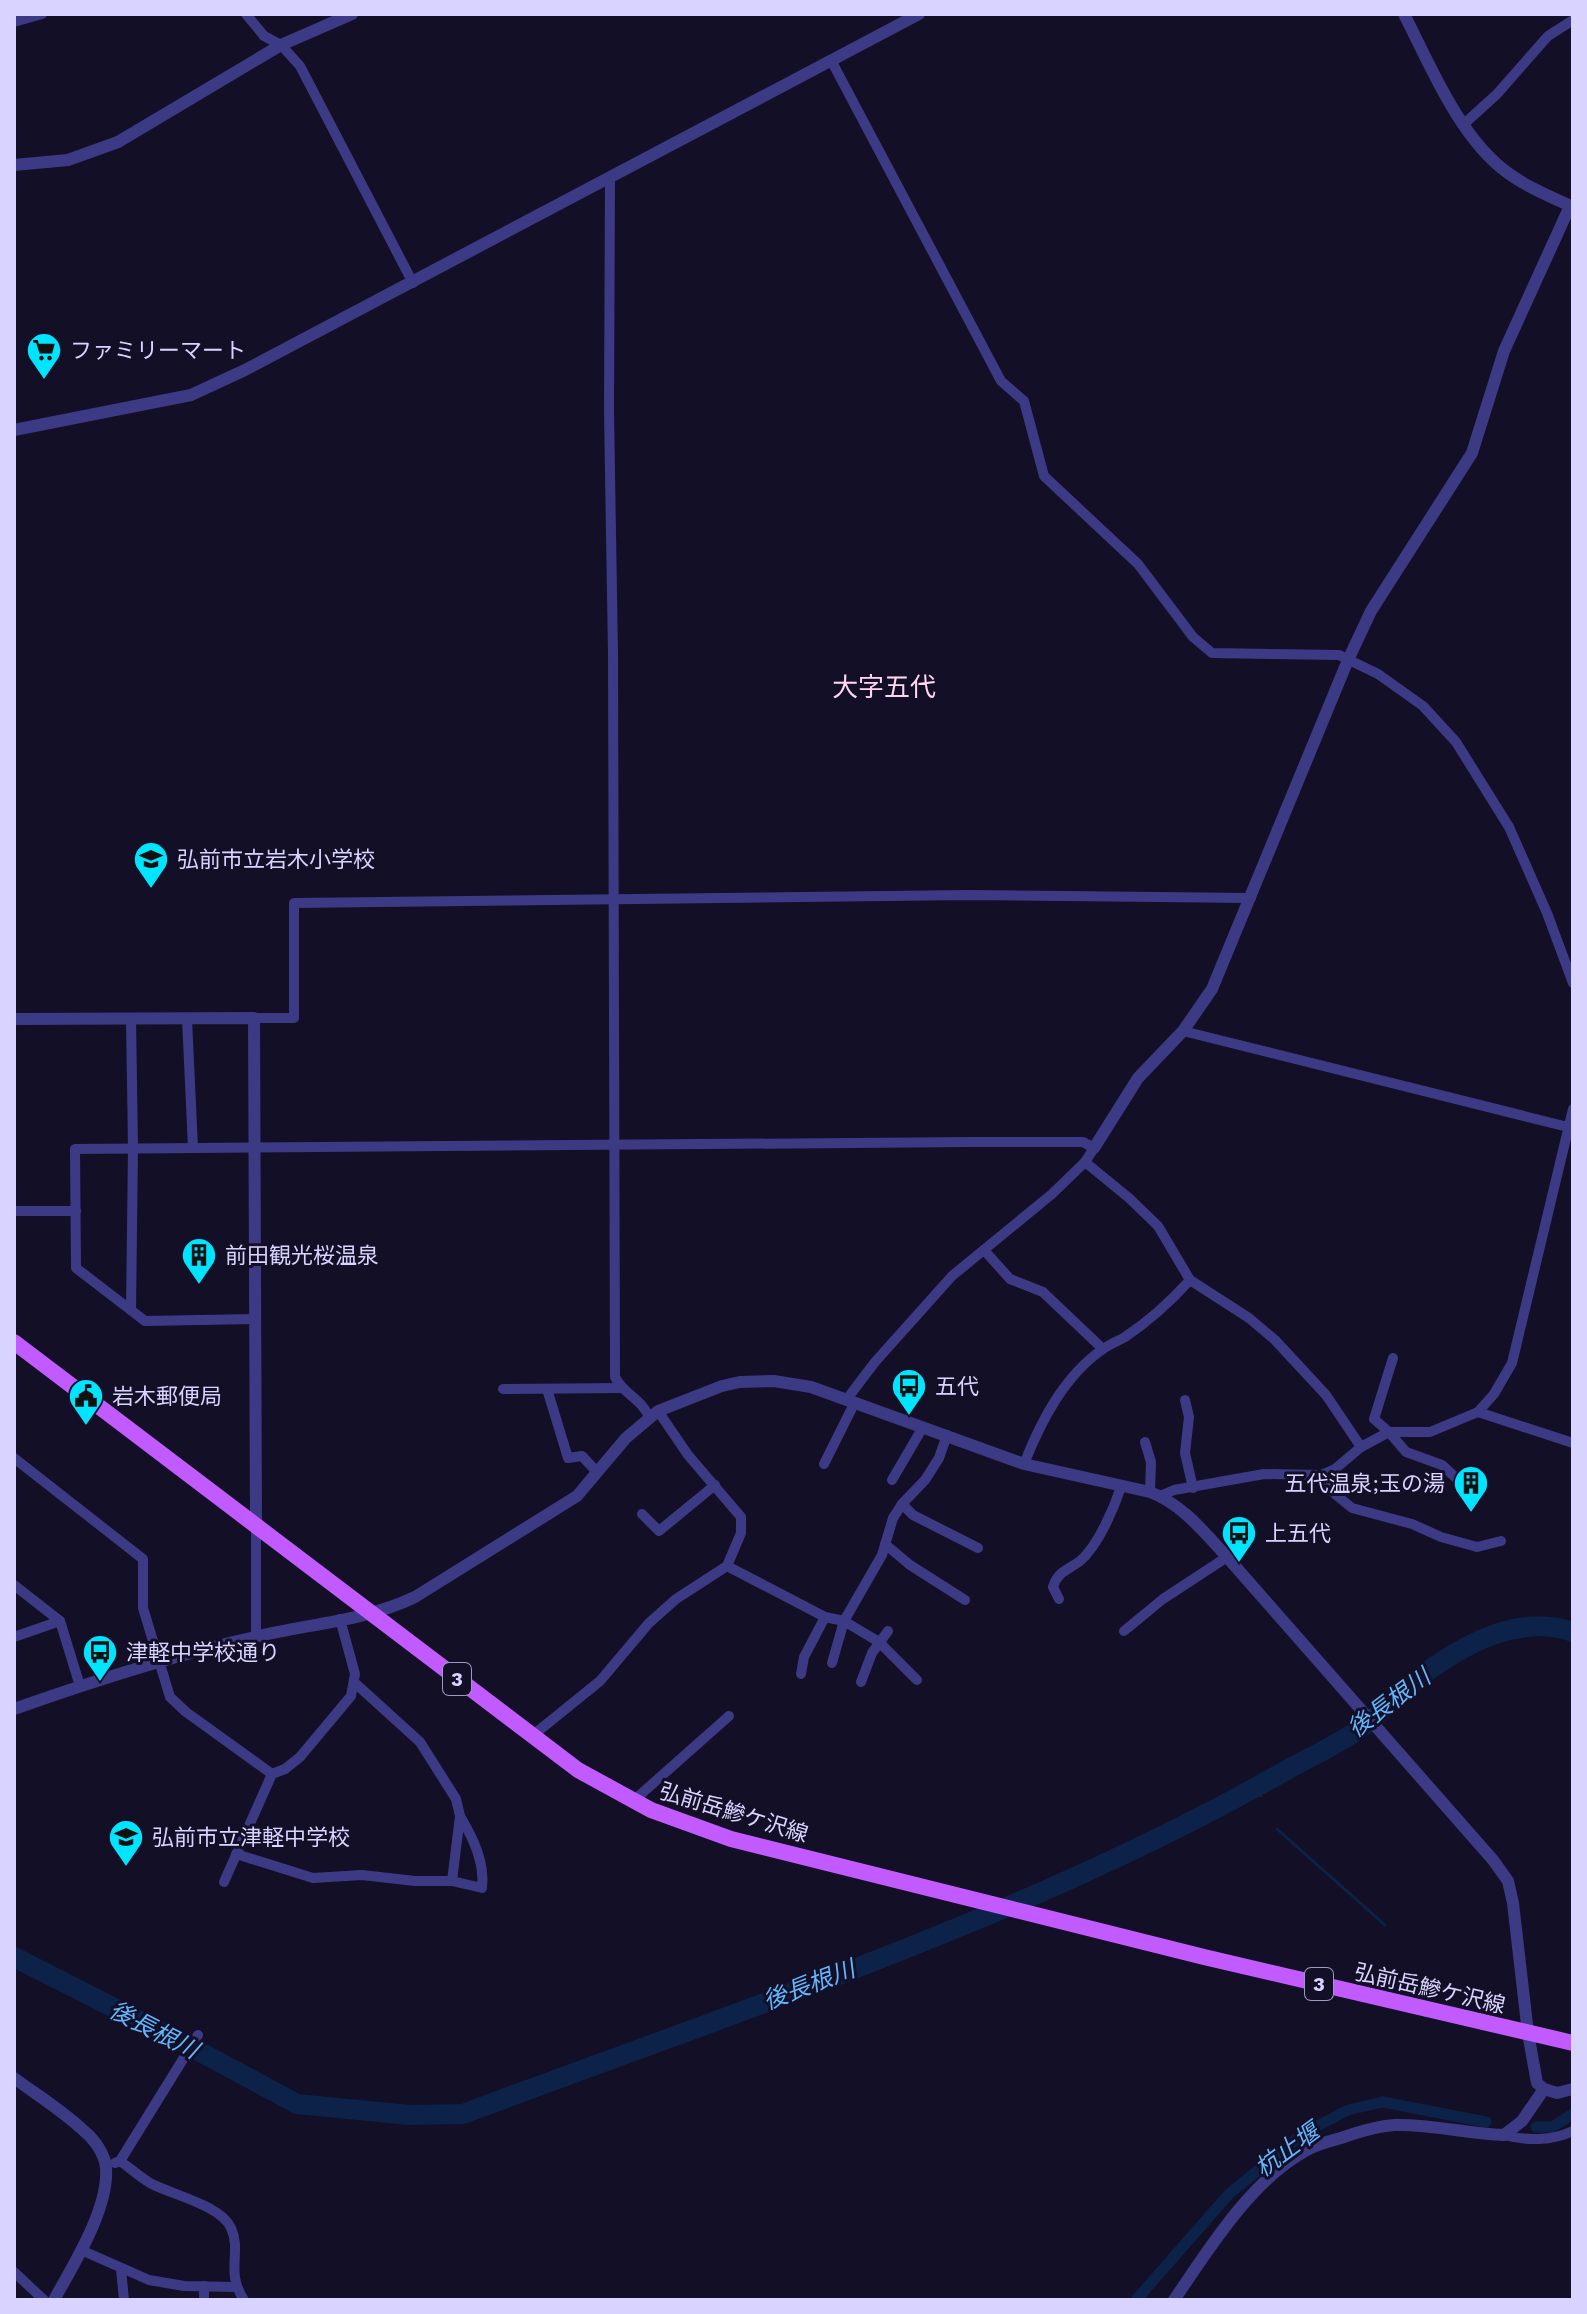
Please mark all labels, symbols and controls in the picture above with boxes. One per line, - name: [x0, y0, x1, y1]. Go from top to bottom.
- supermarket icon: ファミリーマート: [25, 331, 63, 381]
- place label: ファミリーマート: [70, 338, 246, 363]
- district label: 大字五代: [832, 672, 936, 702]
- school or university icon: 弘前市立岩木小学校: [132, 840, 170, 890]
- place label: 弘前市立岩木小学校: [177, 847, 375, 872]
- building icon: 前田観光桜温泉: [180, 1236, 218, 1286]
- place label: 前田観光桜温泉: [225, 1243, 379, 1268]
- bus stop icon: 五代: [890, 1367, 928, 1417]
- place label: 五代: [935, 1374, 979, 1399]
- public building icon: 岩木郵便局: [67, 1377, 105, 1427]
- place label: 岩木郵便局: [112, 1384, 222, 1409]
- building icon: 五代温泉;玉の湯: [1452, 1464, 1490, 1514]
- place label: 五代温泉;玉の湯: [1284, 1471, 1445, 1496]
- bus stop icon: 上五代: [1220, 1514, 1258, 1564]
- place label: 上五代: [1265, 1521, 1331, 1546]
- bus stop icon: 津軽中学校通り: [81, 1633, 119, 1683]
- place label: 津軽中学校通り: [126, 1640, 280, 1665]
- water label: 後長根川: [1342, 1661, 1438, 1743]
- road number: 3: [443, 1663, 471, 1695]
- street label: 弘前岳鰺ケ沢線: [657, 1778, 811, 1847]
- school or university icon: 弘前市立津軽中学校: [107, 1818, 145, 1868]
- place label: 弘前市立津軽中学校: [152, 1825, 350, 1850]
- water label: 後長根川: [759, 1954, 862, 2015]
- street label: 弘前岳鰺ケ沢線: [1352, 1959, 1508, 2018]
- road number: 3: [1305, 1968, 1333, 2000]
- water label: 後長根川: [105, 1996, 206, 2066]
- water label: 杭止堰: [1250, 2115, 1328, 2182]

